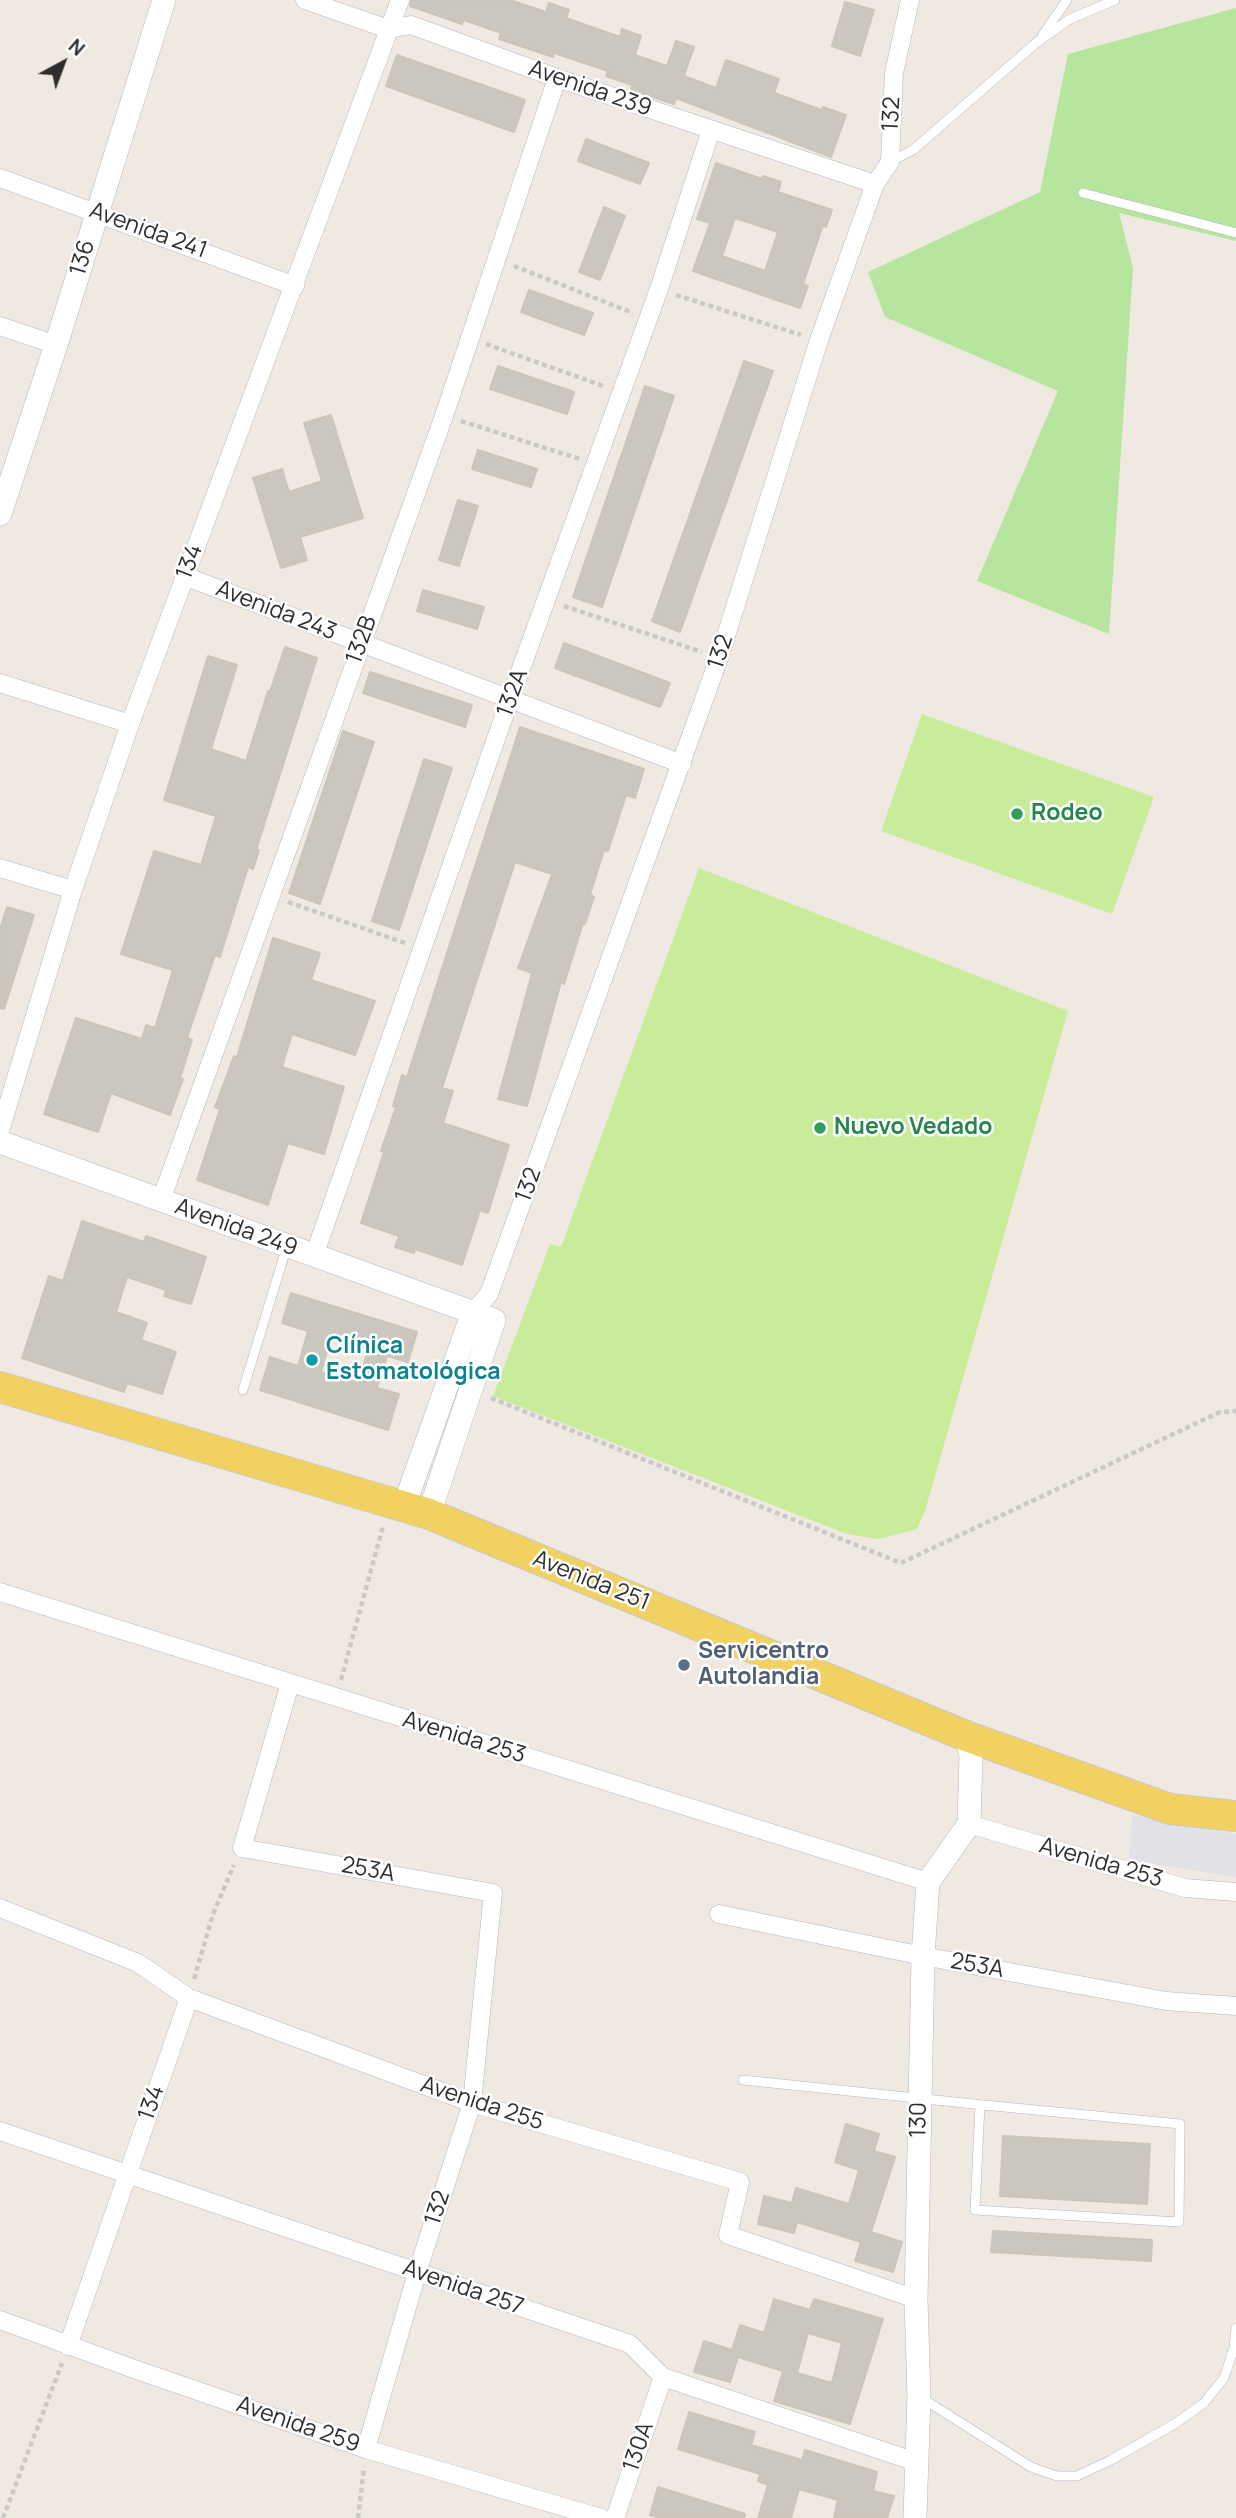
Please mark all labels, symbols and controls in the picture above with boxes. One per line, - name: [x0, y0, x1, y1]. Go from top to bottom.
- north arrow: [28, 28, 98, 98]
- text: N: [63, 33, 90, 61]
- street label: Avenida 239: [525, 55, 655, 123]
- street label: 132: [877, 96, 907, 132]
- street label: Avenida 241: [85, 197, 211, 265]
- street label: 136: [65, 237, 101, 279]
- street label: 134: [171, 541, 209, 583]
- street label: Avenida 243: [212, 575, 340, 647]
- street label: 132B: [341, 612, 383, 668]
- street label: 132: [702, 631, 740, 673]
- street label: 132A: [492, 665, 534, 721]
- place label: Rodeo: [1031, 800, 1103, 828]
- marker: Rodeo: [1009, 806, 1025, 822]
- place label: Nuevo Vedado: [834, 1114, 992, 1142]
- marker: Nuevo Vedado: [812, 1120, 828, 1136]
- street label: 132: [510, 1164, 548, 1206]
- street label: Avenida 249: [171, 1193, 301, 1263]
- place label: Clínica Estomatológica: [326, 1333, 500, 1387]
- marker: Clínica Estomatológica: [304, 1352, 320, 1368]
- street label: Avenida 251: [529, 1545, 653, 1617]
- place label: Servicentro Autolandia: [698, 1638, 829, 1692]
- marker: Servicentro Autolandia: [676, 1657, 692, 1673]
- street label: Avenida 253: [399, 1706, 529, 1770]
- street label: Avenida 253: [1036, 1832, 1166, 1894]
- street label: 253A: [339, 1852, 397, 1888]
- street label: 253A: [948, 1948, 1006, 1984]
- street label: Avenida 255: [417, 2071, 547, 2137]
- street label: 134: [133, 2082, 171, 2124]
- street label: 130: [905, 2102, 933, 2138]
- street label: 132: [419, 2187, 457, 2229]
- street label: Avenida 257: [399, 2254, 527, 2322]
- street label: Avenida 259: [233, 2391, 363, 2459]
- street label: 130A: [618, 2419, 660, 2475]

